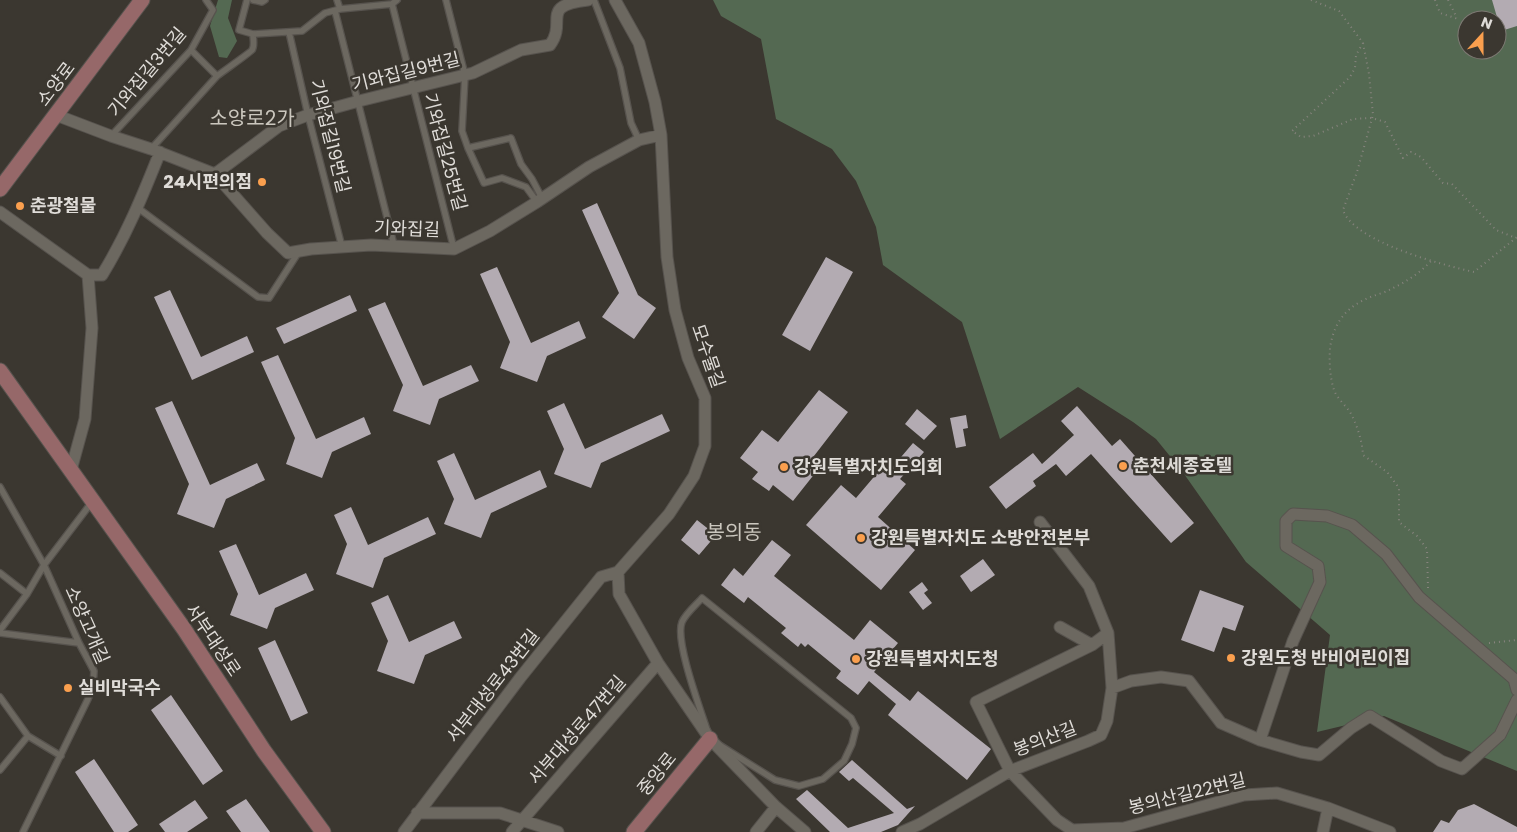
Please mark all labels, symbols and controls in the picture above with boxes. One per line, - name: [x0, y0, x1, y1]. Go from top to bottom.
- north arrow: [1457, 10, 1507, 60]
- text: N: [1478, 12, 1495, 34]
- street label: 기와집길3번길: [102, 22, 192, 122]
- street label: 기와집길9번길: [349, 46, 463, 97]
- street label: 소양로: [31, 56, 81, 111]
- street label: 기와집길19번길: [304, 76, 357, 195]
- street label: 기와집길25번길: [418, 90, 473, 214]
- district label: 소양로2가: [209, 104, 295, 132]
- place label: 24시편의점: [163, 169, 252, 194]
- marker: 24시편의점: [256, 176, 268, 188]
- place label: 춘광철물: [30, 193, 96, 218]
- marker: 춘광철물: [14, 200, 26, 212]
- street label: 기와집길: [373, 215, 441, 242]
- street label: 모수물길: [686, 320, 731, 391]
- place label: 춘천세종호텔: [1133, 453, 1232, 478]
- place label: 강원특별자치도의회: [794, 454, 943, 479]
- marker: 춘천세종호텔: [1117, 460, 1129, 472]
- marker: 강원특별자치도의회: [778, 461, 790, 473]
- district label: 봉의동: [706, 518, 762, 546]
- place label: 강원특별자치도 소방안전본부: [871, 525, 1090, 550]
- marker: 강원특별자치도 소방안전본부: [855, 532, 867, 544]
- street label: 소양고개길: [59, 582, 116, 668]
- street label: 서부대성로: [180, 598, 247, 681]
- street label: 서부대성로43번길: [440, 624, 545, 748]
- place label: 강원도청 반비어린이집: [1241, 645, 1410, 670]
- place label: 강원특별자치도청: [866, 646, 998, 671]
- marker: 강원도청 반비어린이집: [1225, 652, 1237, 664]
- marker: 강원특별자치도청: [850, 653, 862, 665]
- street label: 서부대성로47번길: [522, 670, 631, 790]
- place label: 실비막국수: [78, 675, 161, 700]
- marker: 실비막국수: [62, 682, 74, 694]
- street label: 봉의산길: [1009, 715, 1080, 762]
- street label: 중앙로: [631, 747, 682, 801]
- street label: 봉의산길22번길: [1126, 767, 1248, 820]

